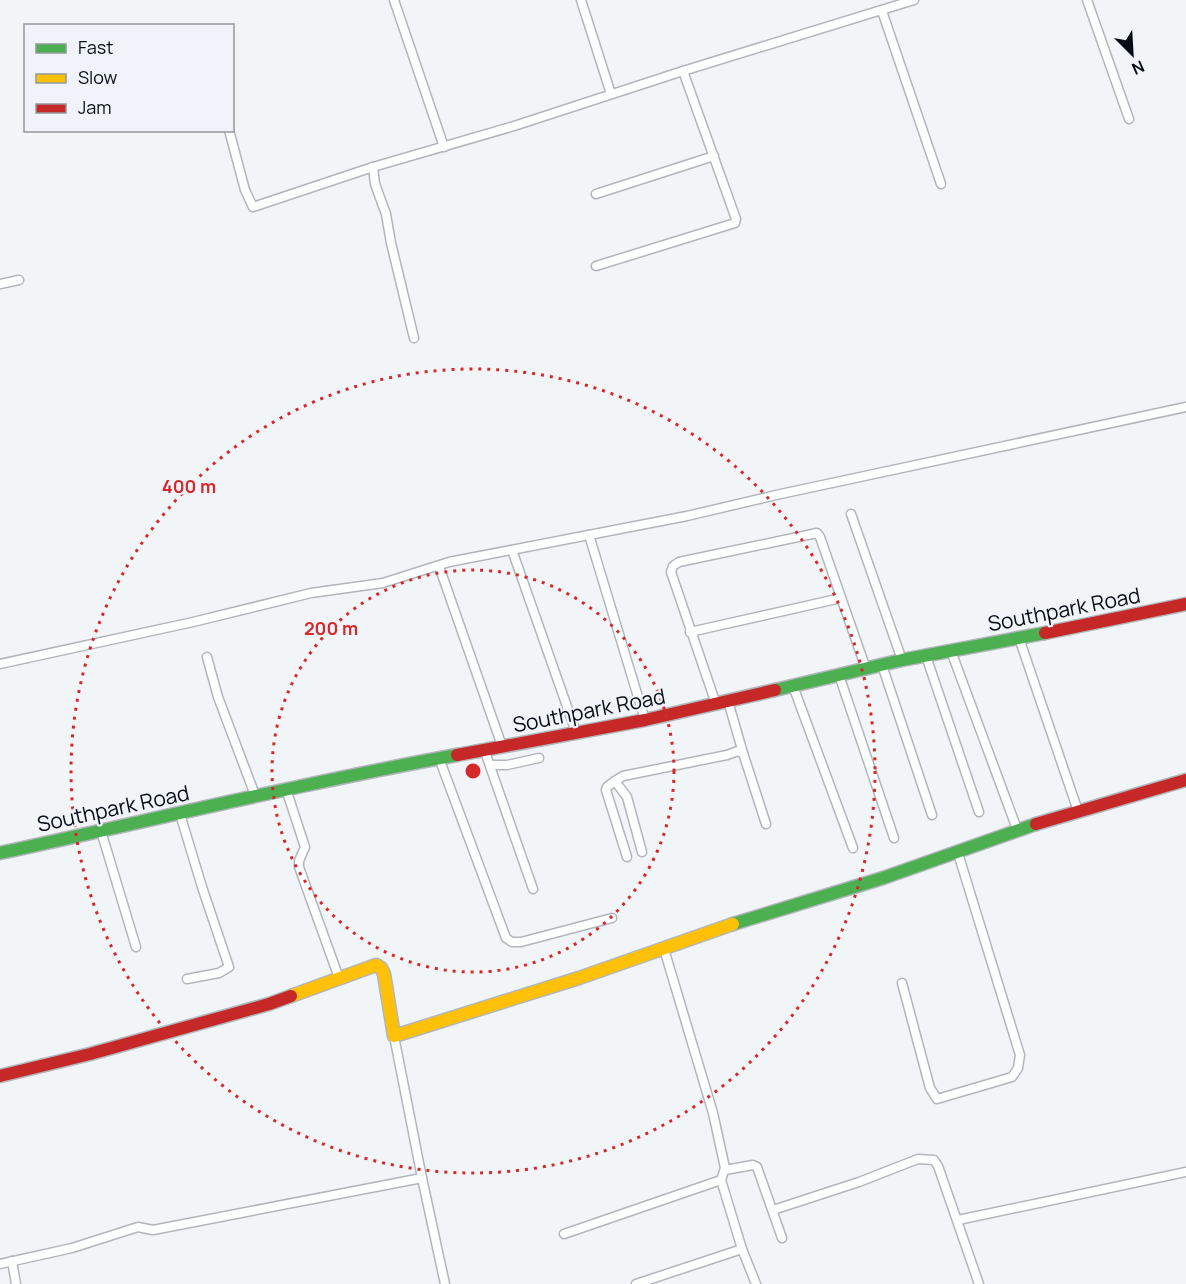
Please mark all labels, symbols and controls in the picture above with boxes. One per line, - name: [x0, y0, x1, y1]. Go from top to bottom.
- legend: [24, 24, 234, 132]
- north arrow: [1102, 24, 1162, 84]
- text: Fast: [78, 35, 113, 59]
- text: N: [1128, 55, 1148, 80]
- text: Slow: [78, 65, 118, 89]
- text: Jam: [78, 95, 112, 119]
- text: 400 m: [162, 474, 216, 498]
- street label: Southpark Road: [985, 580, 1143, 638]
- text: 200 m: [304, 616, 358, 640]
- street label: Southpark Road: [510, 681, 668, 739]
- centre of rings: [463, 761, 483, 781]
- street label: Southpark Road: [34, 778, 192, 838]

